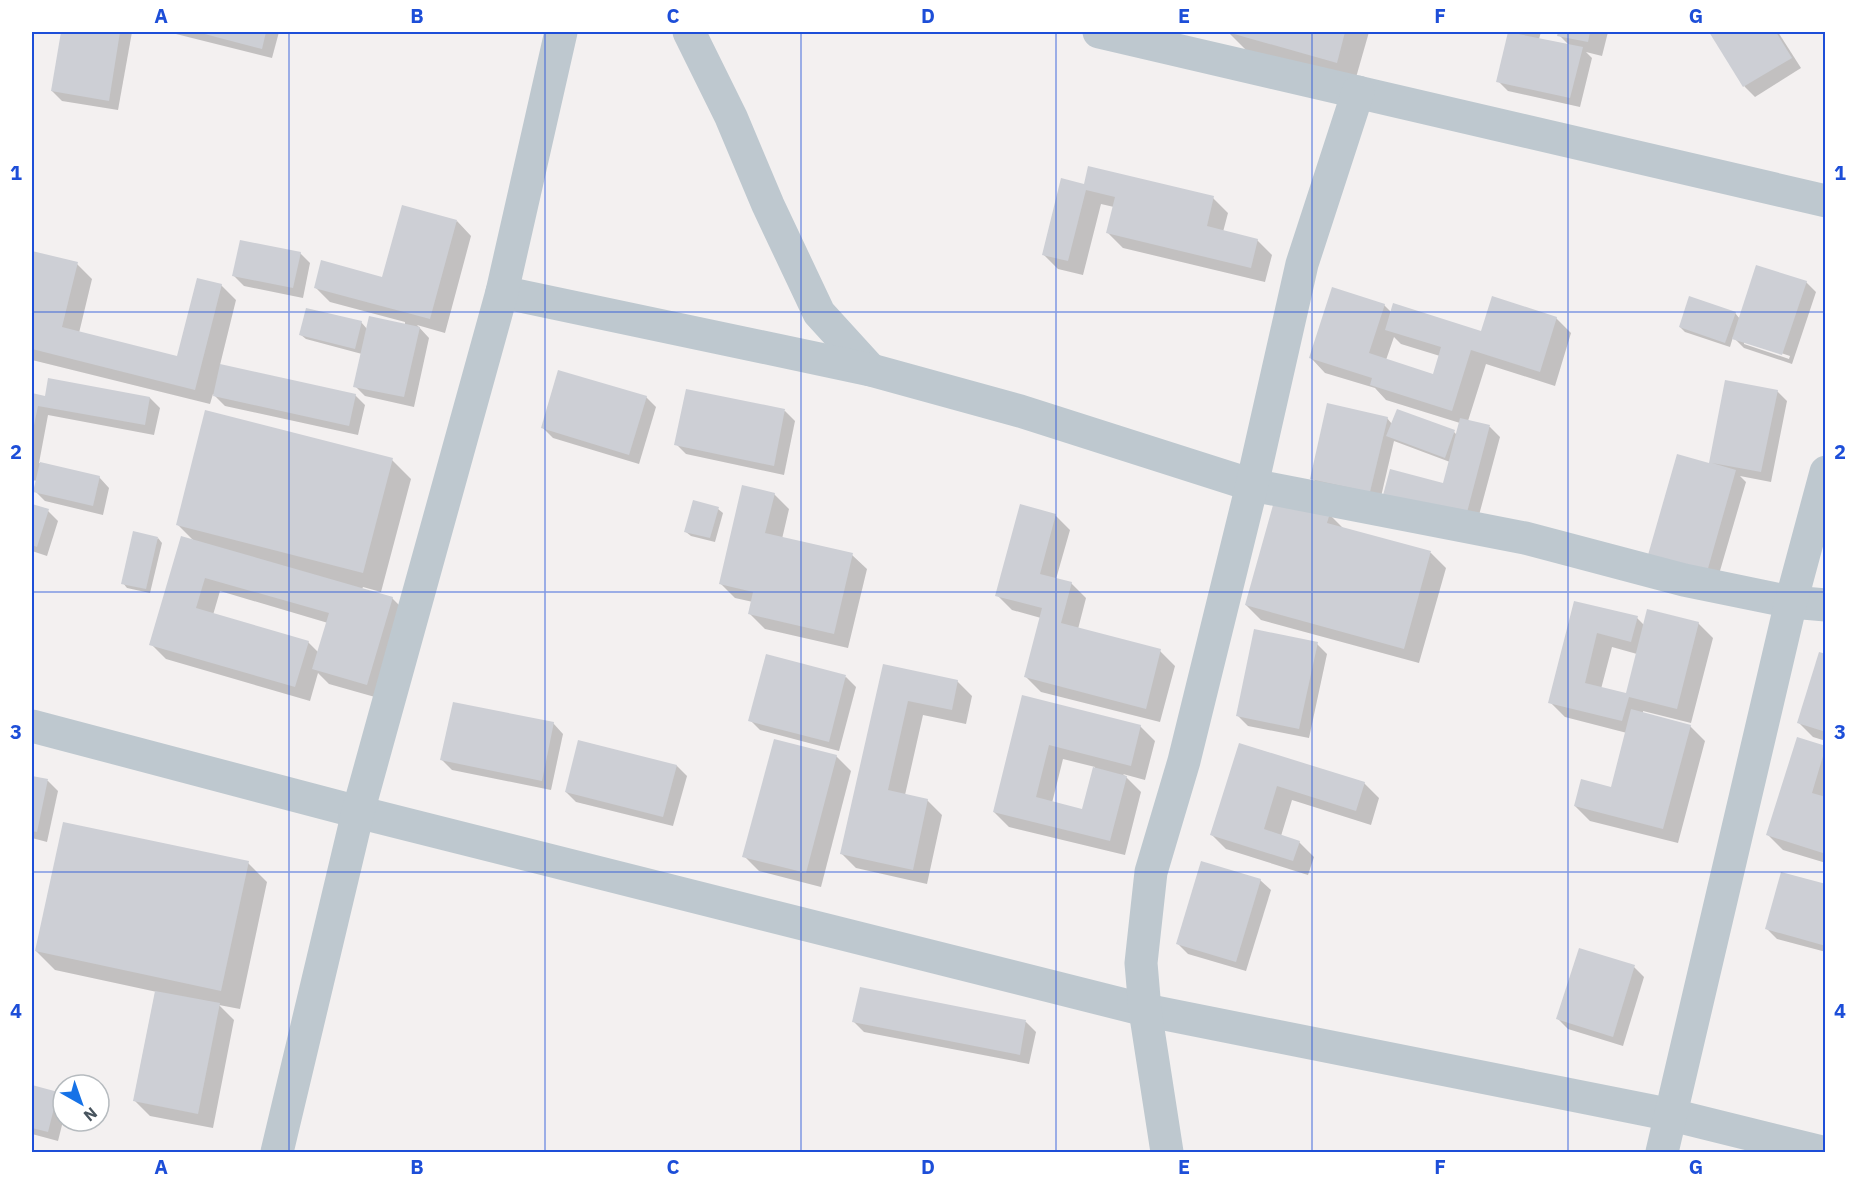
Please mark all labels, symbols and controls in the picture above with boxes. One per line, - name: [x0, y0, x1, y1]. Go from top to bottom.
- text: A: [154, 2, 168, 29]
- text: B: [410, 2, 424, 29]
- text: C: [666, 2, 680, 29]
- text: D: [921, 2, 935, 29]
- text: E: [1178, 2, 1190, 29]
- text: F: [1434, 2, 1446, 29]
- text: G: [1689, 2, 1703, 29]
- text: 1: [10, 159, 22, 186]
- text: 1: [1834, 159, 1846, 186]
- text: 2: [10, 438, 22, 465]
- text: 2: [1834, 438, 1846, 465]
- text: 3: [10, 718, 22, 745]
- text: 3: [1834, 718, 1846, 745]
- text: 4: [10, 997, 22, 1024]
- text: 4: [1834, 997, 1846, 1024]
- north arrow: [51, 1073, 111, 1133]
- text: N: [80, 1103, 102, 1126]
- text: A: [154, 1153, 168, 1180]
- text: B: [410, 1153, 424, 1180]
- text: C: [666, 1153, 680, 1180]
- text: D: [921, 1153, 935, 1180]
- text: E: [1178, 1153, 1190, 1180]
- text: F: [1434, 1153, 1446, 1180]
- text: G: [1689, 1153, 1703, 1180]

